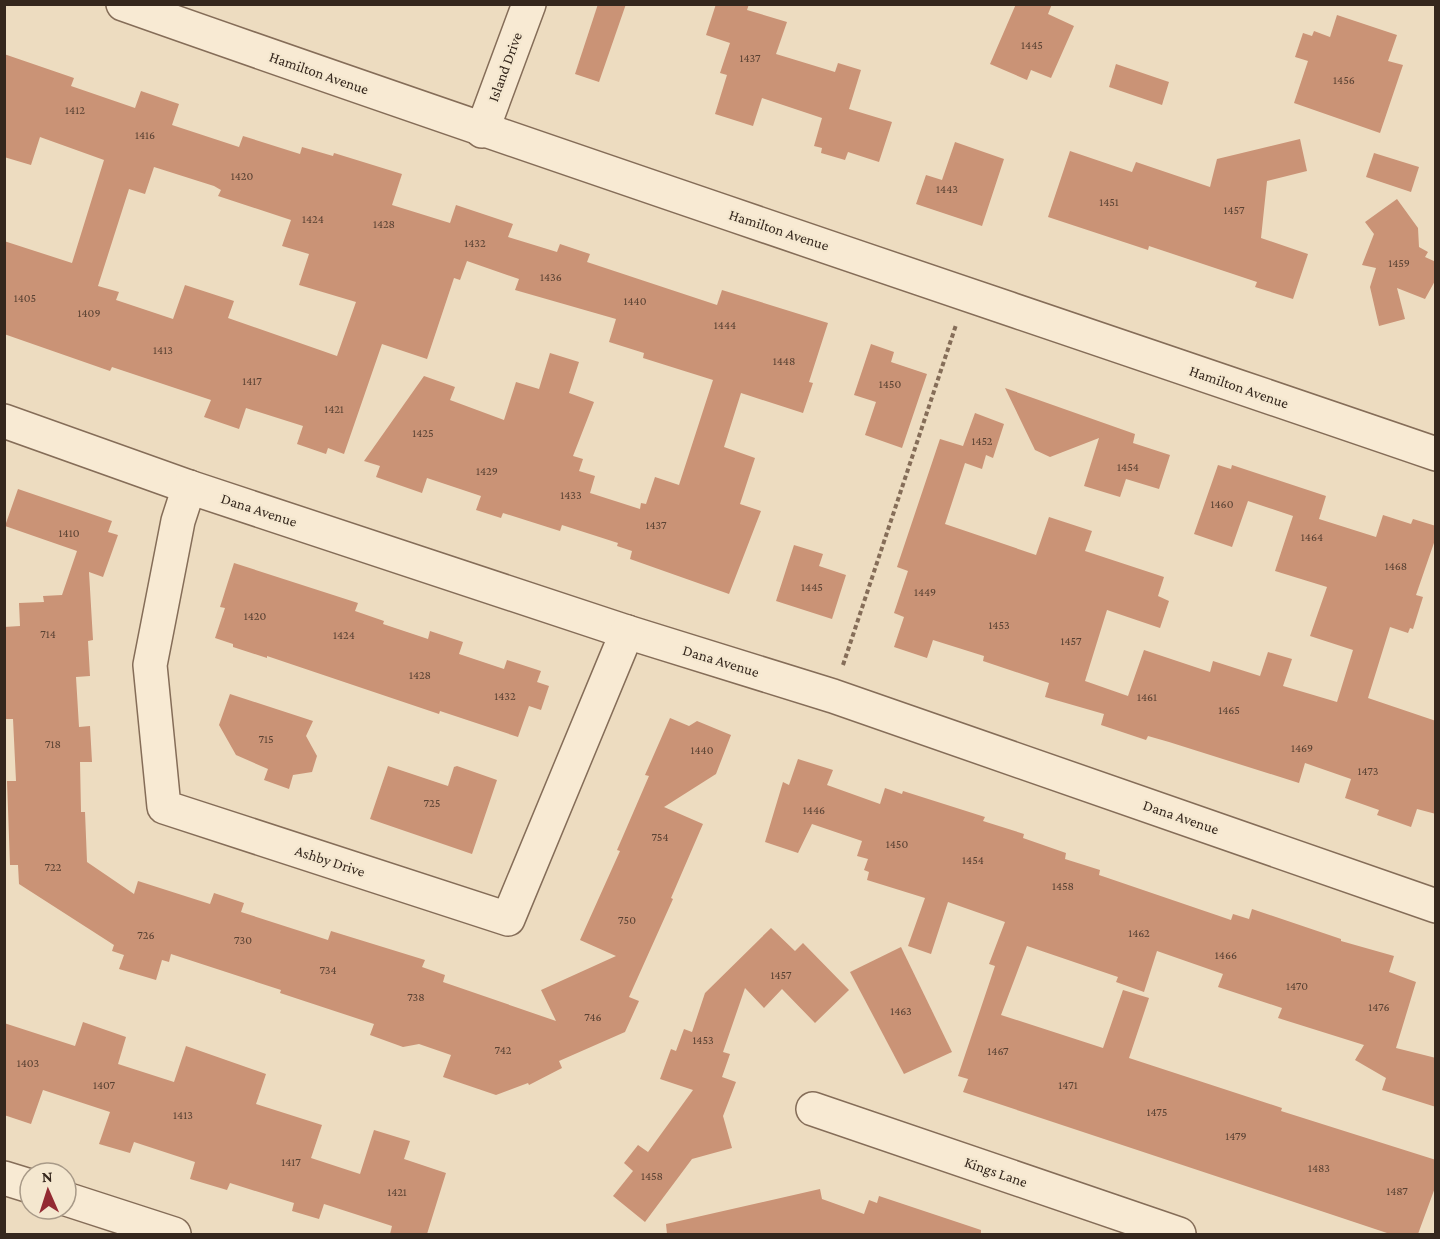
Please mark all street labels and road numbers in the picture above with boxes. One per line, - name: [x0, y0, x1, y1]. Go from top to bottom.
- street label: Island Drive: [485, 30, 525, 104]
- street label: Hamilton Avenue: [267, 48, 371, 98]
- street label: Hamilton Avenue: [727, 206, 831, 254]
- street label: Hamilton Avenue: [1187, 362, 1291, 412]
- street label: Dana Avenue: [219, 490, 299, 530]
- street label: Dana Avenue: [681, 642, 761, 680]
- street label: Dana Avenue: [1141, 797, 1221, 838]
- street label: Ashby Drive: [293, 842, 367, 881]
- street label: Kings Lane: [962, 1154, 1030, 1191]

